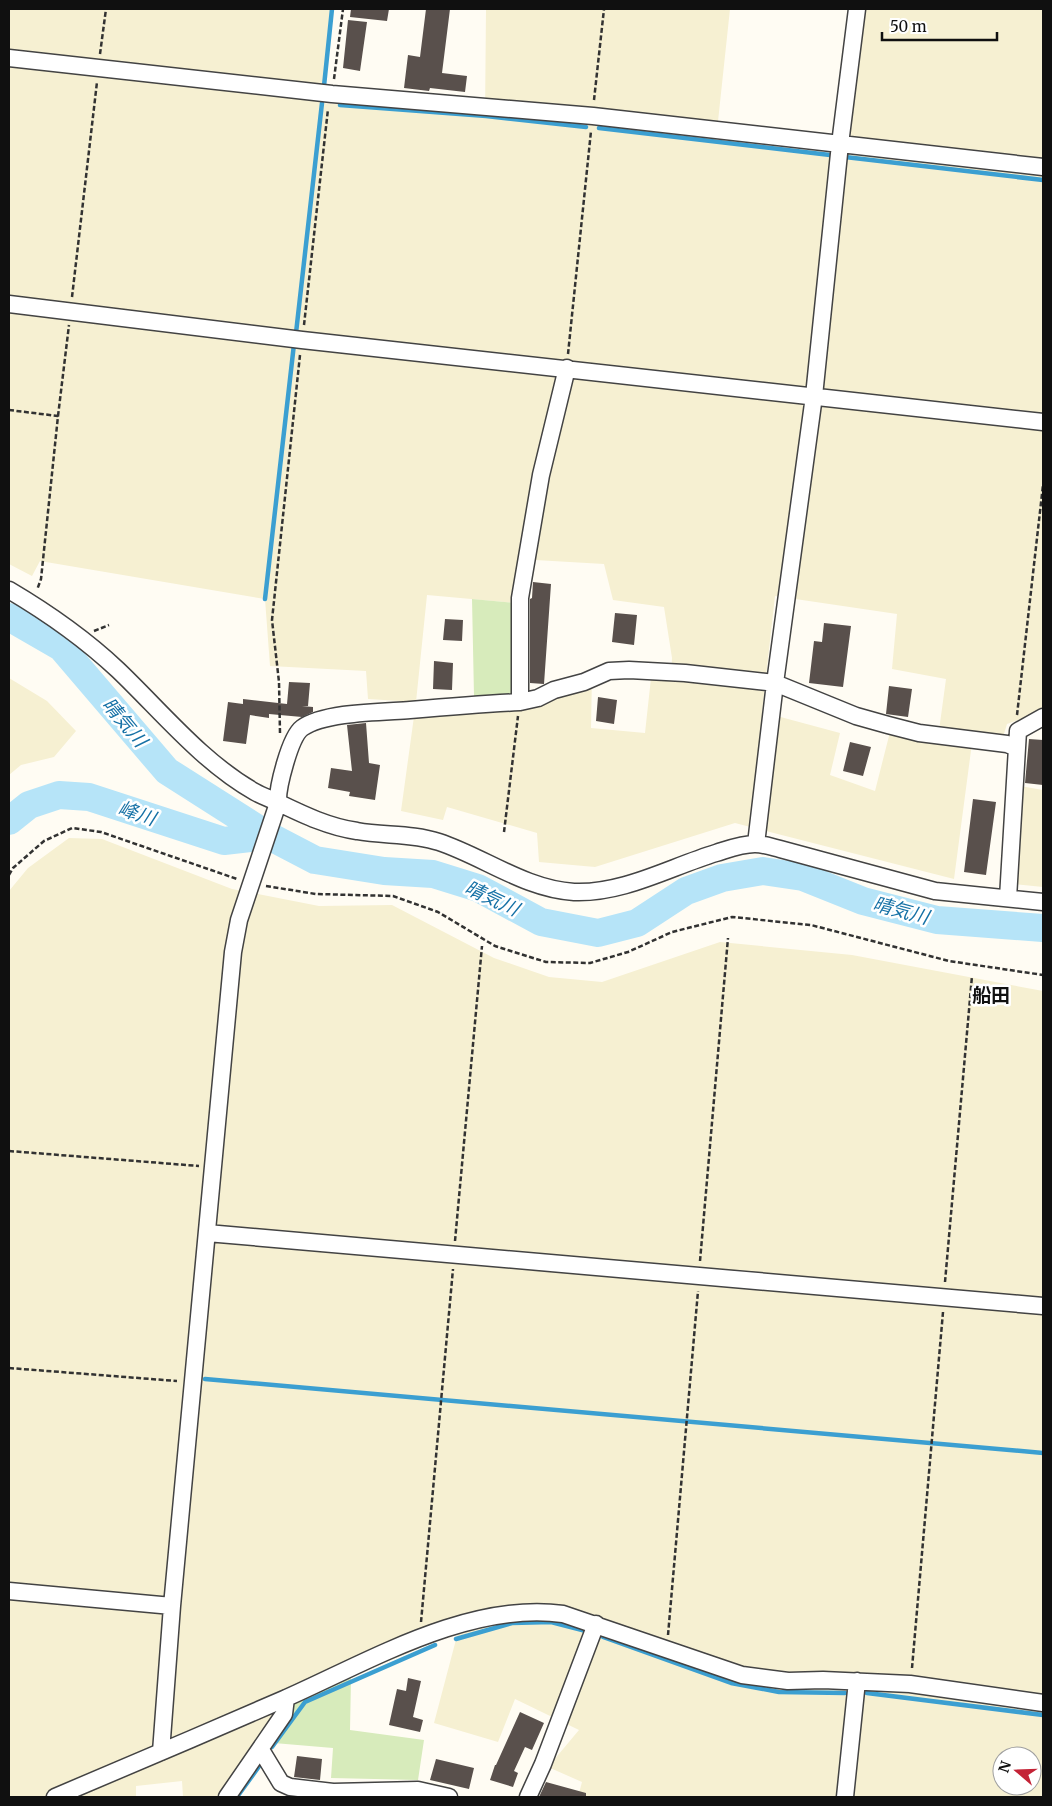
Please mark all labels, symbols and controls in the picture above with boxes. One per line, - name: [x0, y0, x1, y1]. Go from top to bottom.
- scale bar: [882, 10, 997, 42]
- text: 50 m: [890, 17, 927, 36]
- water label: 晴気川: [97, 692, 154, 753]
- water label: 峰川: [115, 796, 161, 831]
- water label: 晴気川: [461, 875, 525, 922]
- water label: 晴気川: [870, 891, 934, 929]
- district label: 船田: [972, 983, 1010, 1007]
- north arrow: [992, 1746, 1042, 1796]
- text: N: [994, 1759, 1015, 1775]

